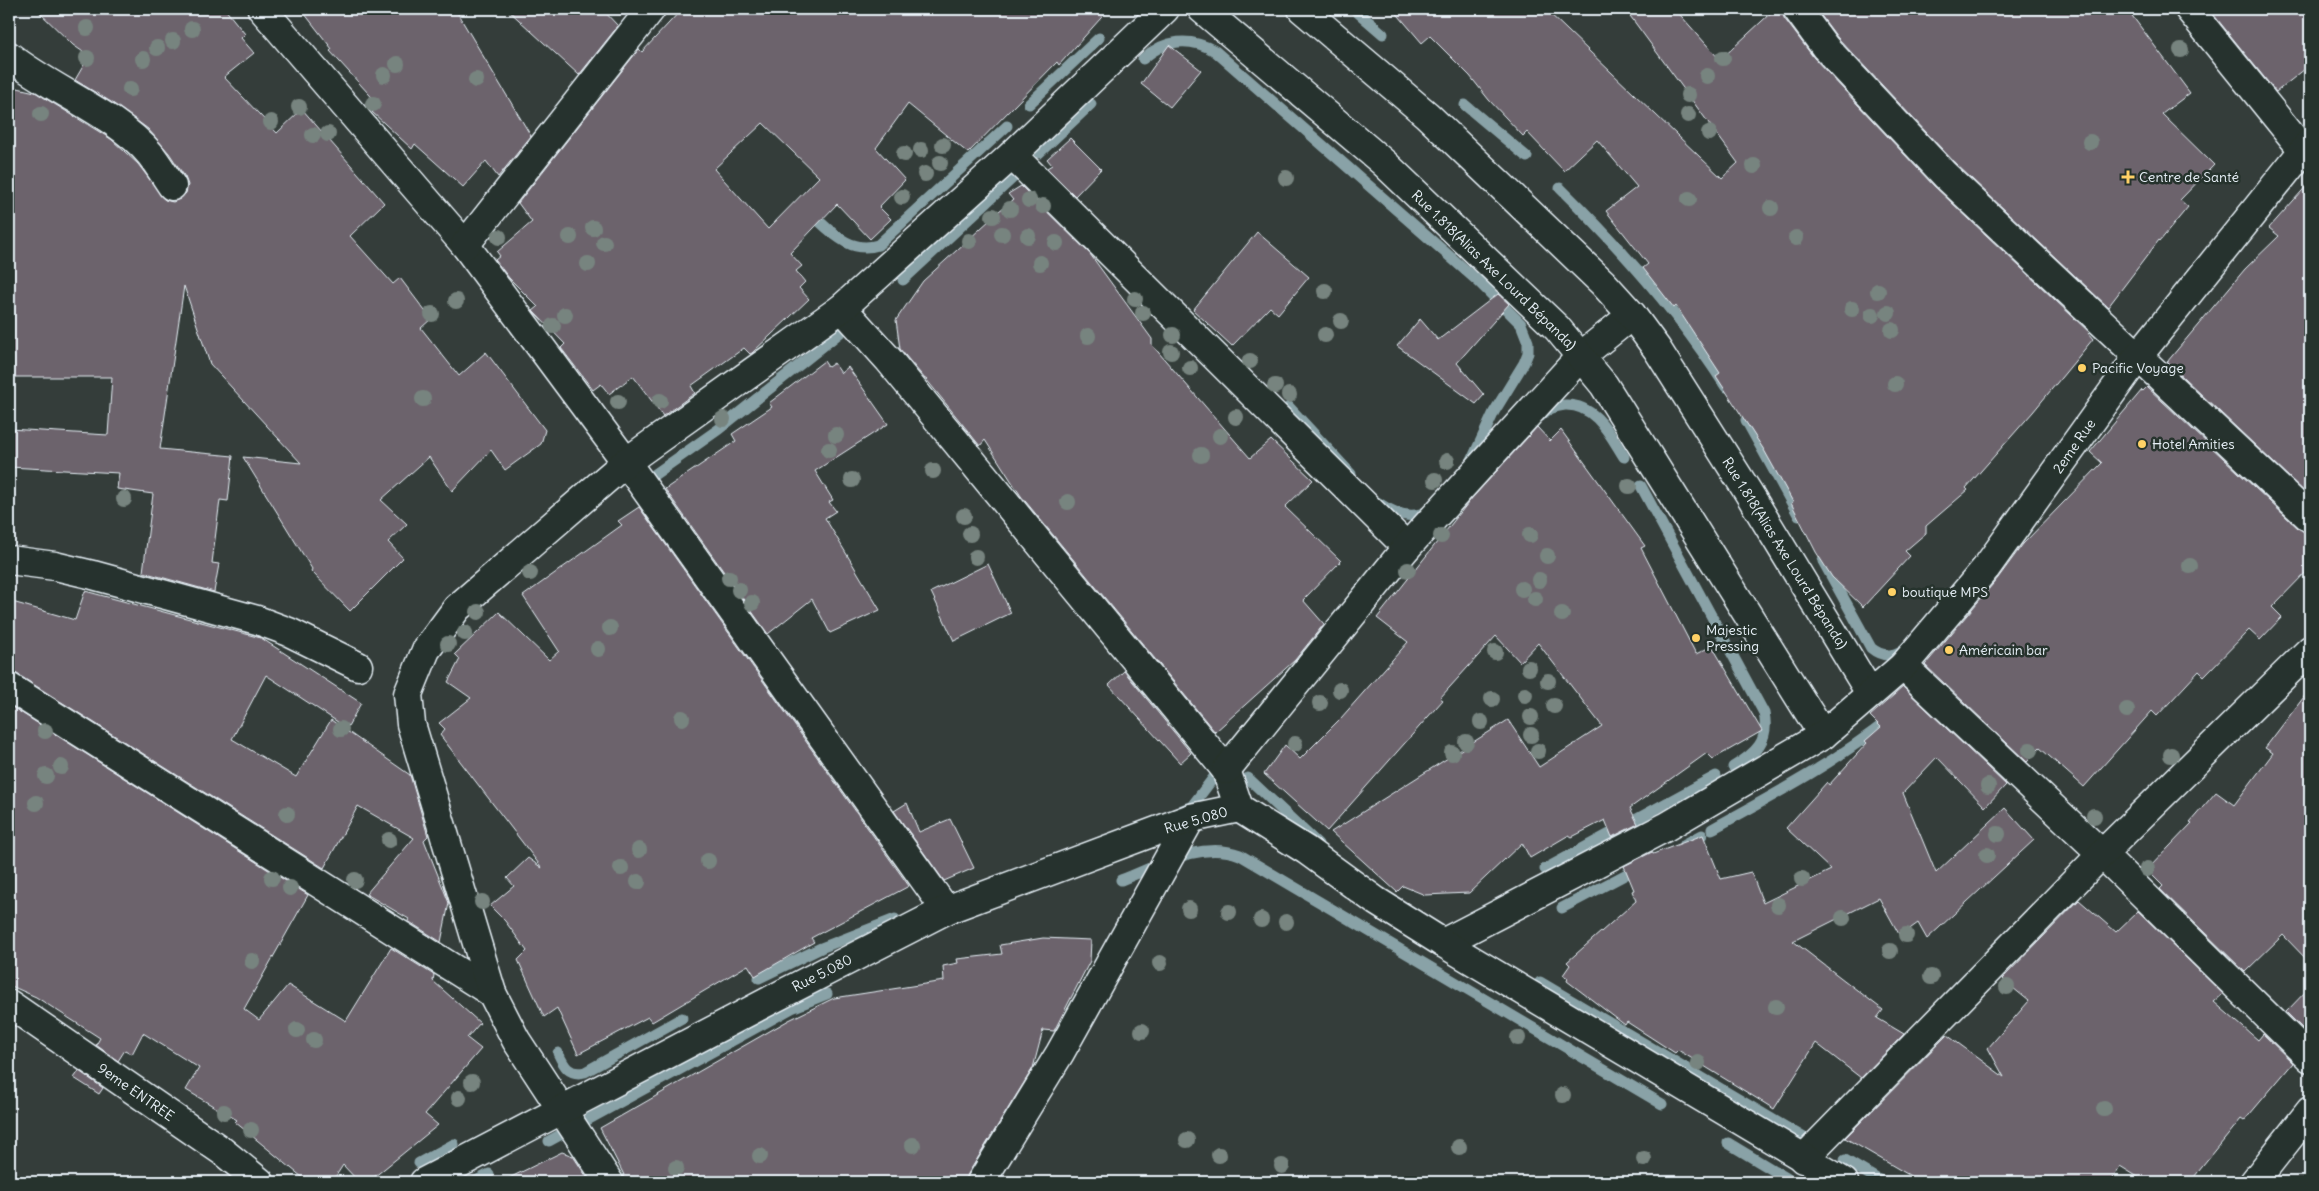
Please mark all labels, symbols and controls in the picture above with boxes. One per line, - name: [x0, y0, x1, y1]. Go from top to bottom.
- place label: Centre de Santé: [2139, 168, 2239, 186]
- marker: Centre de Santé: [2121, 170, 2135, 184]
- street label: Rue 1.818(Alias Axe Lourd Bépanda): [1408, 186, 1580, 354]
- place label: Pacific Voyage: [2092, 359, 2184, 377]
- marker: Pacific Voyage: [2076, 362, 2088, 374]
- street label: 2eme Rue: [2049, 415, 2099, 477]
- place label: Hotel Amities: [2152, 435, 2235, 453]
- marker: Hotel Amities: [2136, 438, 2148, 450]
- street label: Rue 1.818(Alias Axe Lourd Bépanda): [1718, 454, 1852, 652]
- place label: boutique MPS: [1902, 583, 1988, 601]
- marker: boutique MPS: [1886, 586, 1898, 598]
- place label: Majestic Pressing: [1706, 621, 1759, 655]
- marker: Majestic Pressing: [1690, 632, 1702, 644]
- place label: Américain bar: [1959, 641, 2048, 659]
- marker: Américain bar: [1943, 644, 1955, 656]
- street label: Rue 5.080: [1162, 802, 1230, 838]
- street label: Rue 5.080: [789, 950, 855, 996]
- street label: 9eme ENTREE: [94, 1059, 178, 1125]

